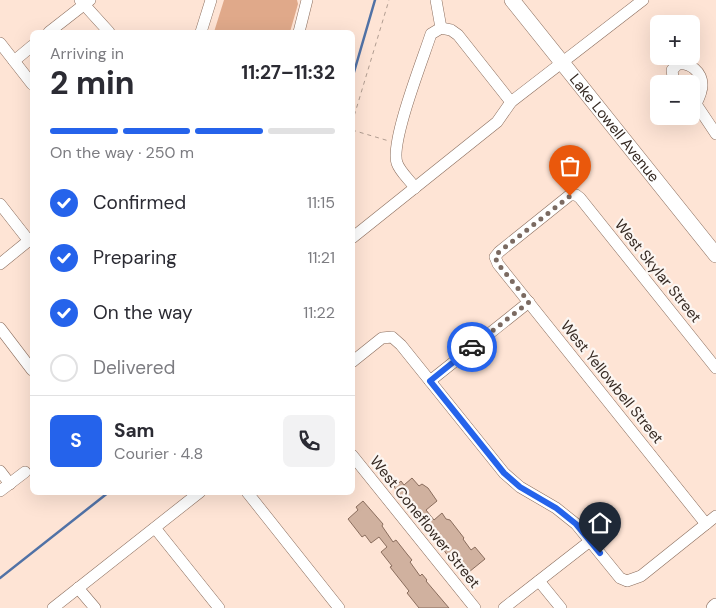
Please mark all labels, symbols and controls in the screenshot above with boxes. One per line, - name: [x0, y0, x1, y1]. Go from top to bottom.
- map controls: [650, 15, 700, 125]
- button: +: [650, 15, 700, 65]
- text: Arriving in: [50, 43, 124, 64]
- text: 11:27–11:32: [241, 60, 335, 85]
- text: 2 min: [50, 62, 135, 104]
- street label: Lake Lowell Avenue: [565, 70, 664, 186]
- button: −: [650, 75, 700, 125]
- text: On the way · 250 m: [50, 142, 194, 163]
- pin: [549, 145, 591, 196]
- icon: bag: [556, 152, 584, 180]
- icon: check: [50, 189, 78, 217]
- text: Confirmed: [93, 190, 186, 215]
- text: 11:15: [307, 192, 335, 213]
- street label: West Skylar Street: [610, 215, 706, 327]
- icon: check: [50, 244, 78, 272]
- text: Preparing: [93, 245, 177, 270]
- text: 11:21: [308, 247, 335, 268]
- icon: check: [50, 299, 78, 327]
- text: On the way: [93, 300, 193, 325]
- text: 11:22: [303, 302, 335, 323]
- street label: West Yellowbell Street: [556, 316, 668, 448]
- courier: [447, 322, 497, 372]
- icon: car: [458, 333, 486, 361]
- text: Delivered: [93, 355, 175, 380]
- button: phone: [283, 415, 335, 467]
- text: Sam: [114, 418, 155, 443]
- text: S: [70, 428, 82, 453]
- text: Courier · 4.8: [114, 443, 203, 464]
- street label: West Coneflower Street: [365, 452, 485, 592]
- pin: [579, 502, 621, 553]
- icon: home: [586, 509, 614, 537]

